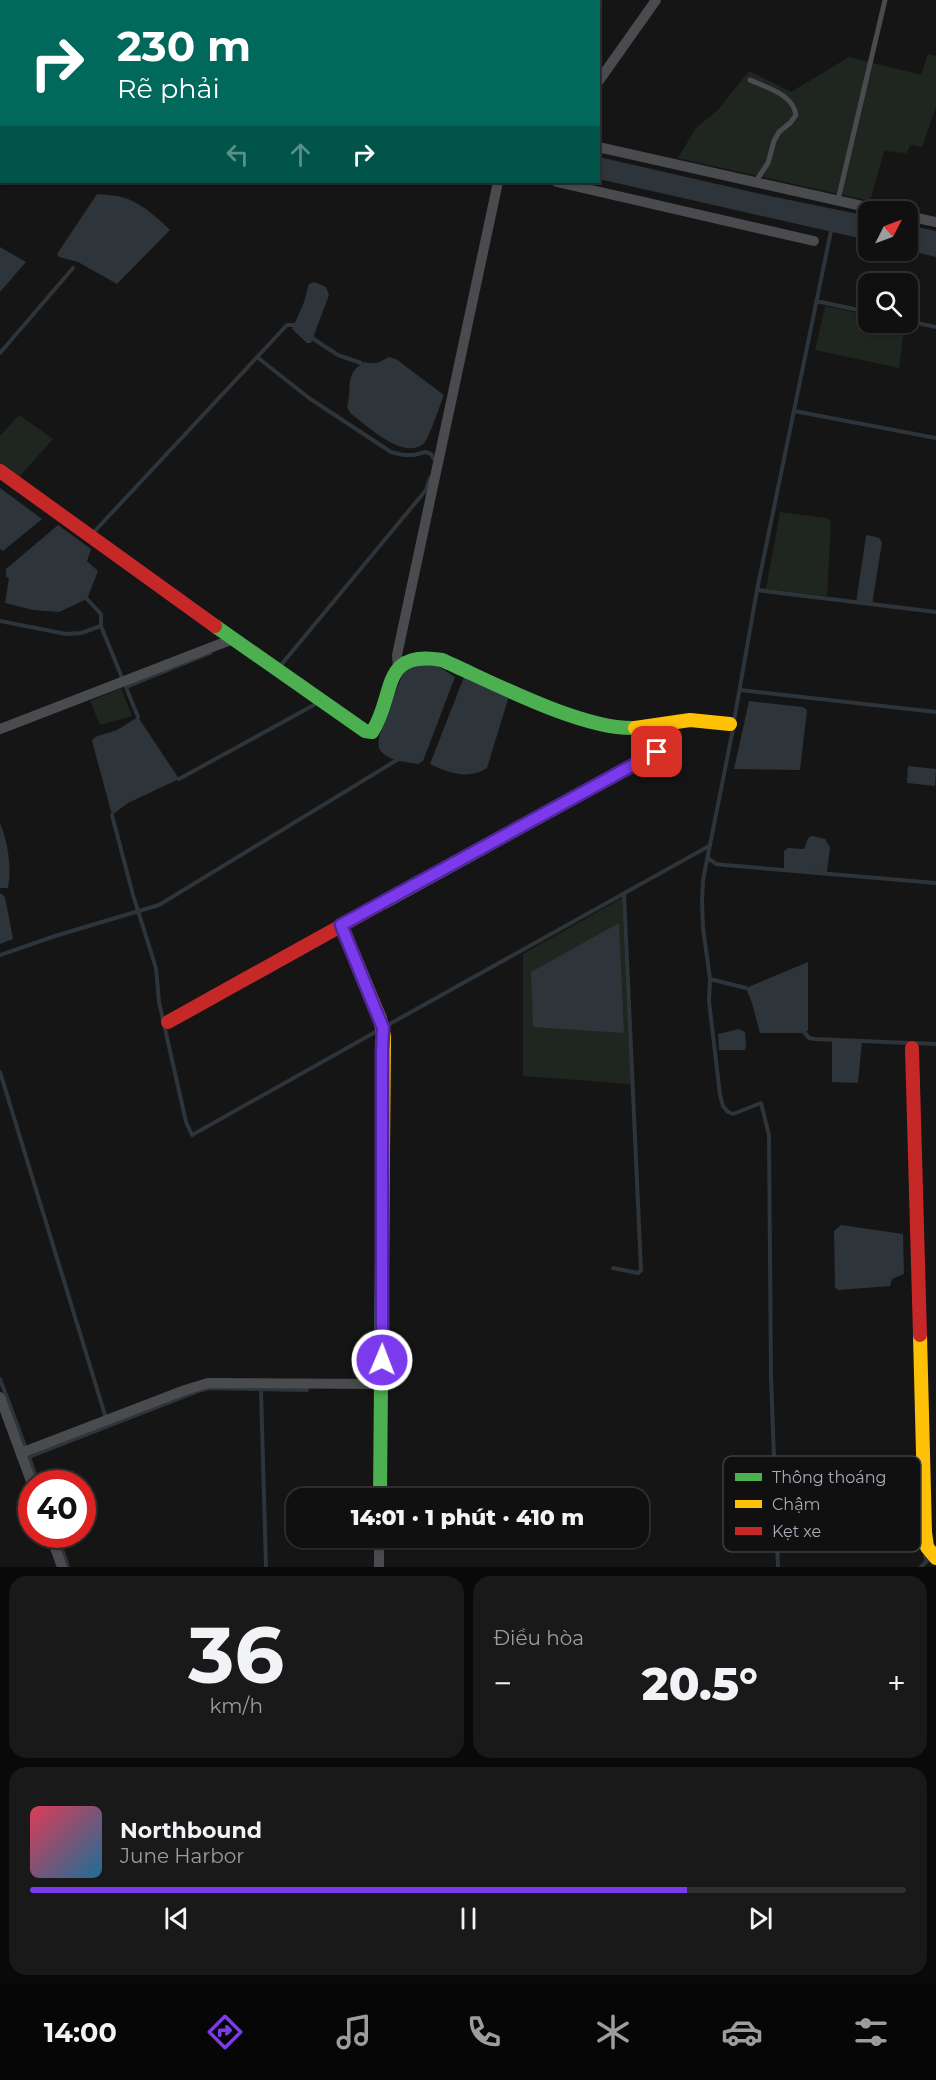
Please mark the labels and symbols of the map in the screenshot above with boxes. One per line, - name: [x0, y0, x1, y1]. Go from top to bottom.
- north arrow: [858, 201, 918, 261]
- pin: [631, 726, 682, 777]
- position arrow: [350, 1328, 414, 1392]
- legend: [723, 1456, 921, 1552]
- text: Thông thoáng: [772, 1468, 887, 1487]
- speed limit sign: 40: [18, 1470, 96, 1548]
- text: Chậm: [772, 1495, 821, 1514]
- text: Kẹt xe: [772, 1522, 821, 1541]

